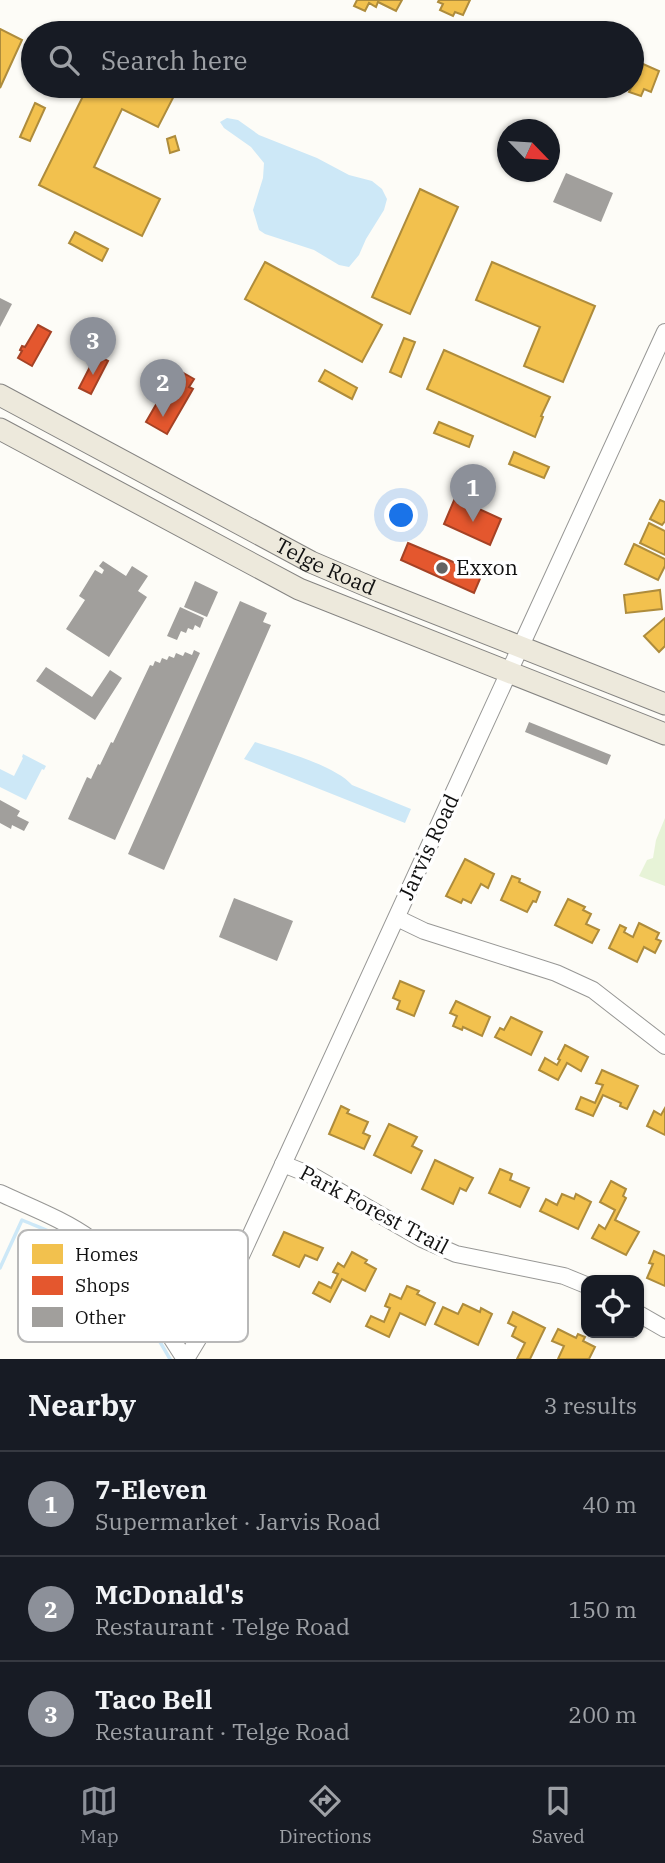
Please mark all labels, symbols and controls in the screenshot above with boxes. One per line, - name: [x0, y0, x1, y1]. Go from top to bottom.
- search box: [21, 21, 644, 98]
- icon: search: [45, 41, 83, 79]
- text: Search here: [101, 43, 247, 77]
- north arrow: [497, 119, 560, 182]
- pin: 3: [70, 317, 116, 375]
- pin: 2: [140, 359, 186, 417]
- pin: 1: [450, 464, 496, 522]
- your location: [384, 498, 418, 532]
- street label: Telge Road: [271, 530, 381, 601]
- place label: Exxon: [456, 553, 518, 581]
- marker: Exxon: [434, 560, 450, 576]
- street label: Jarvis Road: [391, 789, 465, 904]
- street label: Park Forest Trail: [295, 1158, 454, 1260]
- legend: [18, 1230, 248, 1342]
- text: Homes: [75, 1242, 138, 1266]
- text: Shops: [75, 1273, 130, 1297]
- map controls: [581, 1275, 644, 1338]
- button: locate: [581, 1275, 644, 1338]
- text: Other: [75, 1305, 126, 1329]
- text: Nearby: [28, 1385, 136, 1424]
- text: 3 results: [544, 1390, 637, 1420]
- text: 7-Eleven: [95, 1472, 207, 1506]
- text: 1: [44, 1489, 58, 1519]
- text: 40 m: [582, 1489, 637, 1519]
- text: Supermarket · Jarvis Road: [95, 1506, 381, 1536]
- text: McDonald's: [95, 1577, 244, 1611]
- text: 2: [44, 1594, 58, 1624]
- text: 150 m: [568, 1594, 637, 1624]
- text: Restaurant · Telge Road: [95, 1611, 350, 1641]
- text: Taco Bell: [95, 1682, 212, 1716]
- text: 3: [44, 1699, 58, 1729]
- text: 200 m: [568, 1699, 637, 1729]
- text: Restaurant · Telge Road: [95, 1716, 350, 1746]
- tab: Map: [80, 1782, 119, 1848]
- tab: Directions: [279, 1782, 372, 1848]
- tab: Saved: [532, 1782, 585, 1848]

